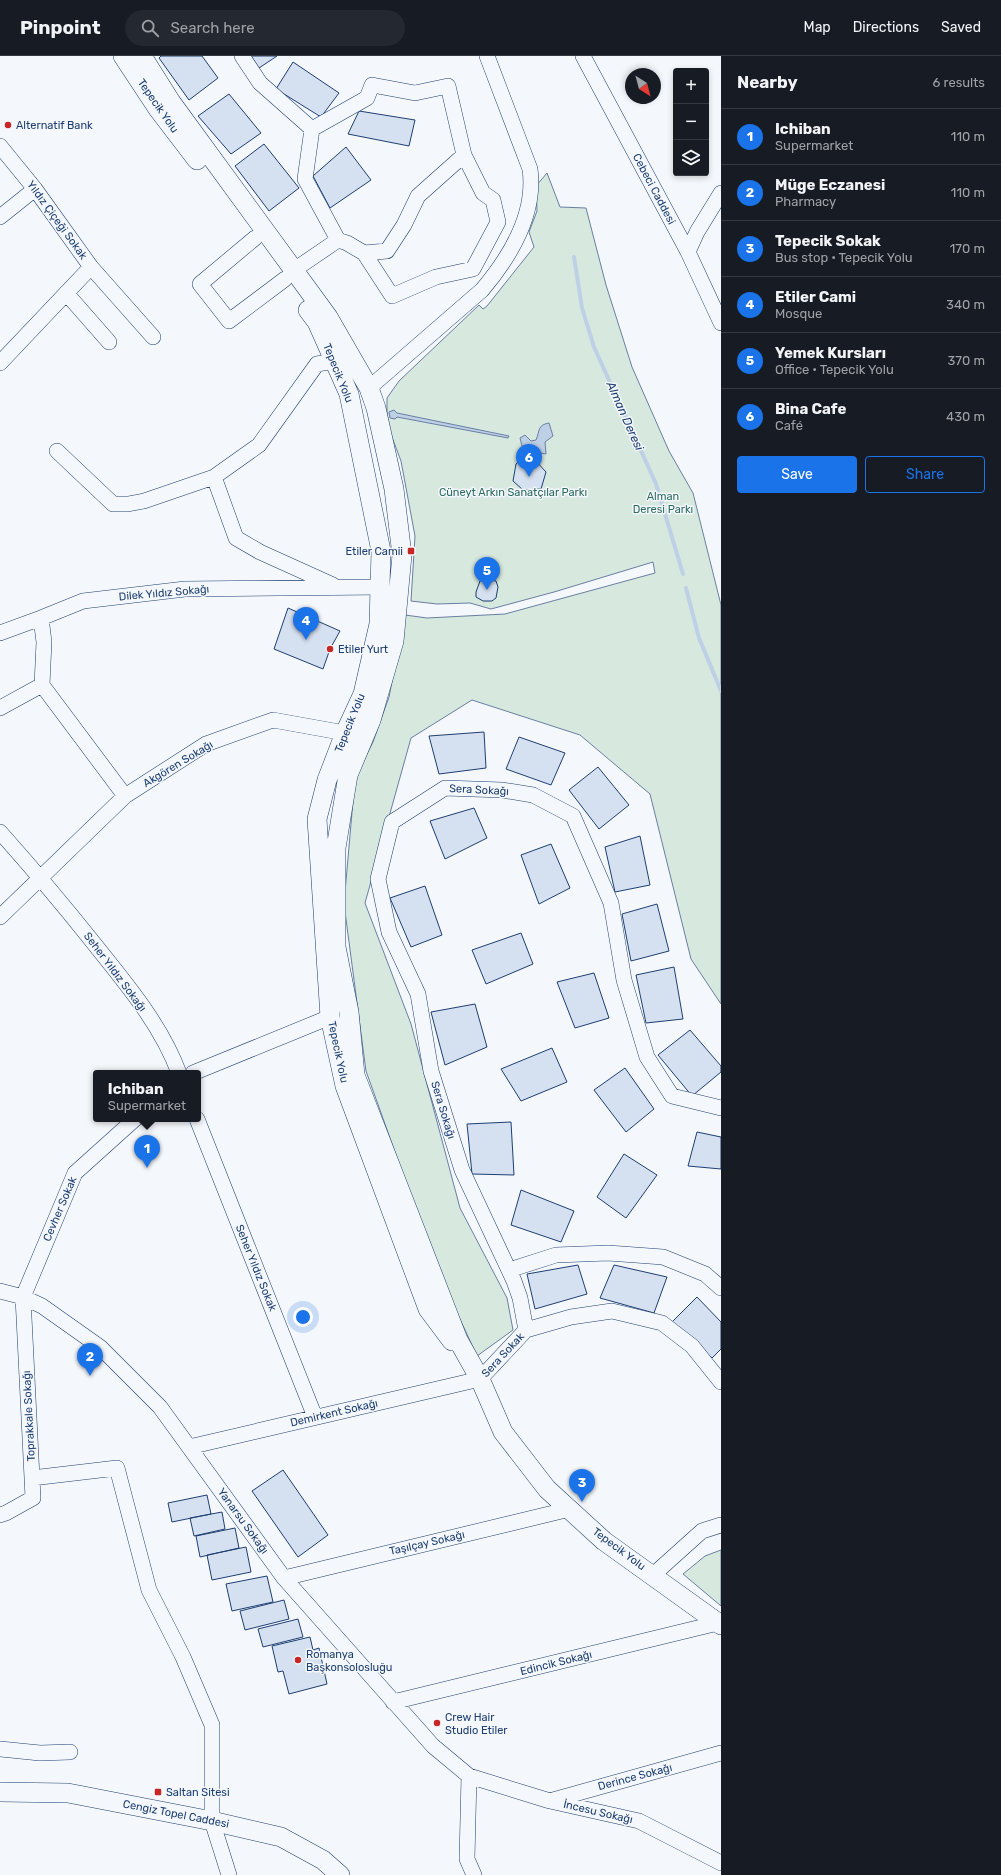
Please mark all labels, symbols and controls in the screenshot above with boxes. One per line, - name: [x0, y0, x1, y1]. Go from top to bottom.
- search box: [125, 10, 405, 46]
- text: Pinpoint: [20, 16, 101, 39]
- icon: search: [139, 17, 161, 39]
- text: Search here: [171, 19, 255, 37]
- text: Map: [804, 19, 831, 36]
- text: Directions: [853, 19, 919, 36]
- text: Saved: [941, 19, 981, 36]
- north arrow: [625, 68, 661, 104]
- map controls: [673, 68, 709, 176]
- button: +: [673, 68, 709, 104]
- text: Nearby: [737, 72, 798, 92]
- text: 6 results: [933, 75, 985, 90]
- street label: Tepecik Yolu: [135, 77, 181, 135]
- button: −: [673, 104, 709, 140]
- place label: Alternatif Bank: [16, 119, 93, 132]
- marker: Alternatif Bank: [3, 120, 13, 130]
- text: Ichiban: [775, 120, 831, 138]
- text: 1: [747, 129, 753, 144]
- text: 110 m: [951, 129, 985, 144]
- text: Supermarket: [775, 138, 853, 153]
- button: layers: [673, 140, 709, 176]
- street label: Cebeci Caddesi: [630, 151, 678, 227]
- text: Müge Eczanesi: [775, 176, 885, 194]
- street label: Yıldız Çiçeği Sokak: [24, 178, 90, 262]
- text: 2: [746, 185, 754, 200]
- text: 110 m: [951, 185, 985, 200]
- text: Pharmacy: [775, 194, 836, 209]
- text: Tepecik Sokak: [775, 232, 881, 250]
- text: 3: [746, 241, 754, 256]
- text: 170 m: [950, 241, 985, 256]
- text: Bus stop · Tepecik Yolu: [775, 250, 913, 265]
- text: Etiler Cami: [775, 288, 856, 306]
- text: 4: [746, 297, 754, 312]
- text: 340 m: [946, 297, 985, 312]
- text: Mosque: [775, 306, 822, 321]
- street label: Tepecik Yolu: [320, 342, 356, 404]
- text: Yemek Kursları: [775, 344, 886, 362]
- text: 5: [746, 353, 754, 368]
- text: 370 m: [948, 353, 985, 368]
- text: Office · Tepecik Yolu: [775, 362, 894, 377]
- water label: Alman Deresi: [603, 378, 647, 454]
- text: Bina Cafe: [775, 400, 846, 418]
- text: 6: [746, 409, 754, 424]
- text: 430 m: [946, 409, 985, 424]
- text: Café: [775, 418, 803, 433]
- pin: 6: [516, 444, 542, 477]
- button: Save: [737, 456, 857, 493]
- button: Share: [865, 456, 985, 493]
- park label: Cüneyt Arkın Sanatçılar Parkı: [439, 486, 587, 499]
- park label: Alman Deresi Parkı: [633, 490, 693, 516]
- place label: Etiler Camii: [346, 545, 403, 558]
- marker: Etiler Camii: [406, 546, 416, 556]
- pin: 5: [474, 557, 500, 590]
- street label: Dilek Yıldız Sokağı: [118, 583, 210, 603]
- pin: 4: [293, 607, 319, 640]
- place label: Etiler Yurt: [338, 643, 389, 656]
- marker: Etiler Yurt: [325, 644, 335, 654]
- street label: Tepecik Yolu: [332, 692, 368, 754]
- street label: Akgören Sokağı: [141, 738, 215, 790]
- street label: Sera Sokağı: [449, 782, 509, 798]
- street label: Seher Yıldız Sokağı: [81, 930, 149, 1014]
- street label: Tepecik Yolu: [325, 1020, 351, 1084]
- popup: [93, 1070, 201, 1122]
- street label: Sera Sokağı: [428, 1079, 458, 1141]
- text: Ichiban: [108, 1080, 164, 1098]
- text: Supermarket: [108, 1098, 186, 1113]
- pin: 1: [134, 1135, 160, 1168]
- street label: Cevher Sokak: [40, 1174, 80, 1243]
- street label: Seher Yıldız Sokak: [233, 1223, 279, 1314]
- your location: [293, 1307, 313, 1327]
- street label: Sera Sokak: [479, 1330, 527, 1380]
- pin: 2: [77, 1343, 103, 1376]
- street label: Toprakkale Sokağı: [20, 1370, 38, 1462]
- street label: Demirkent Sokağı: [289, 1397, 379, 1429]
- pin: 3: [569, 1469, 595, 1502]
- street label: Yanarsu Sokağı: [215, 1486, 271, 1556]
- street label: Tepecik Yolu: [590, 1525, 648, 1573]
- street label: Taşılçay Sokağı: [388, 1528, 466, 1558]
- place label: Romanya Başkonsolosluğu: [306, 1648, 392, 1674]
- street label: Edincik Sokağı: [519, 1648, 593, 1678]
- marker: Romanya Başkonsolosluğu: [293, 1655, 303, 1665]
- place label: Crew Hair Studio Etiler: [445, 1711, 508, 1737]
- marker: Crew Hair Studio Etiler: [432, 1718, 442, 1728]
- street label: Derince Sokağı: [597, 1761, 673, 1793]
- place label: Saltan Sitesi: [166, 1786, 230, 1799]
- marker: Saltan Sitesi: [153, 1787, 163, 1797]
- street label: Cengiz Topel Caddesi: [122, 1797, 230, 1831]
- street label: İncesu Sokağı: [562, 1797, 634, 1826]

